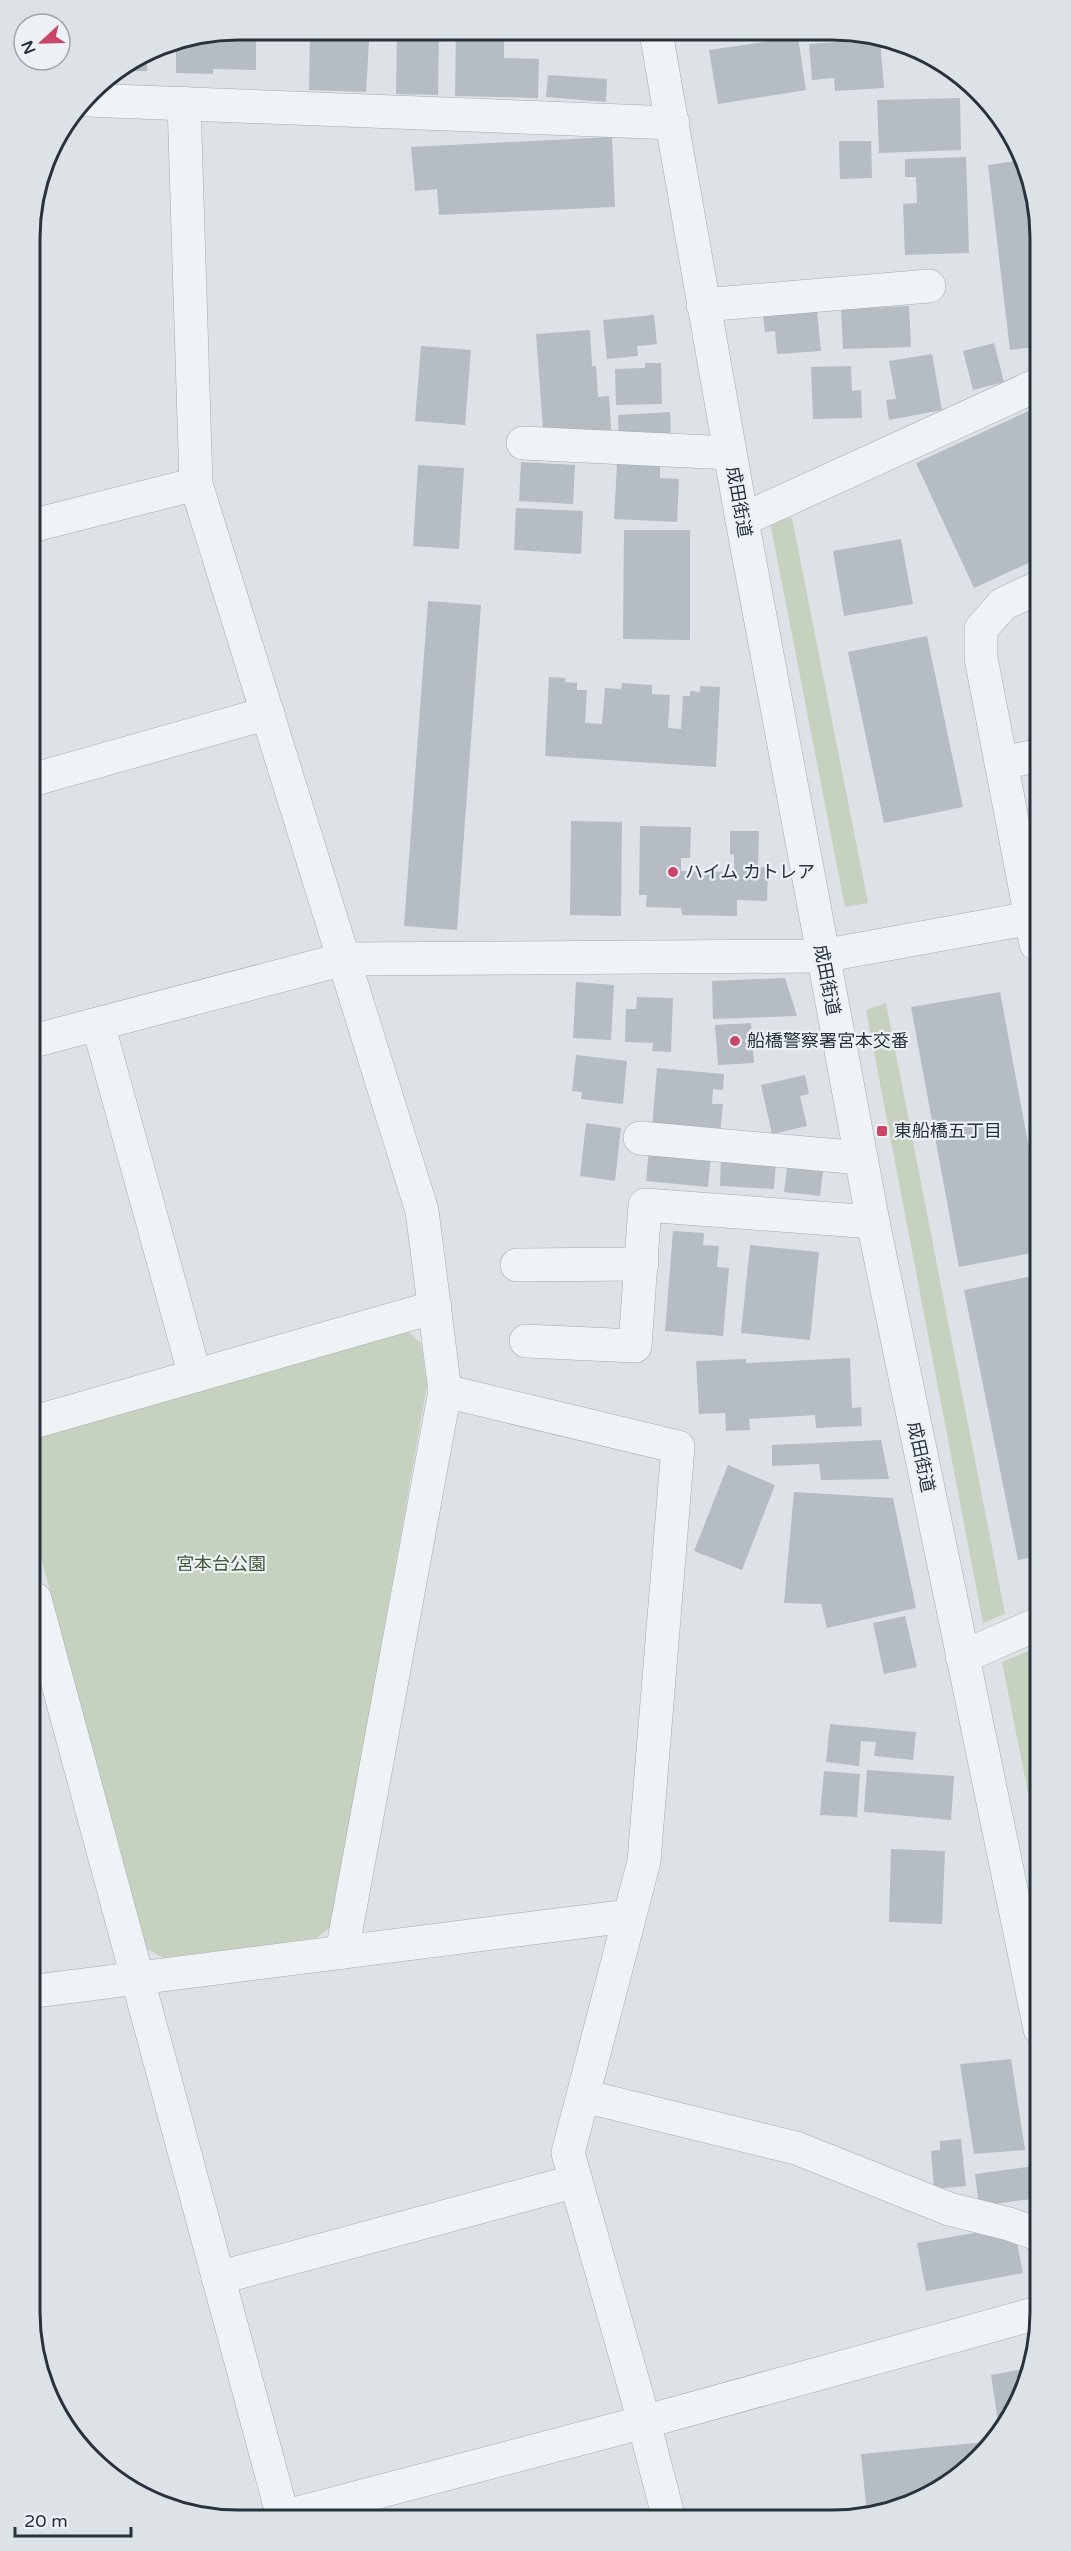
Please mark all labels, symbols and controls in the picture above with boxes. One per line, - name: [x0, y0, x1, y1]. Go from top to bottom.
- north arrow: [12, 12, 72, 72]
- text: N: [17, 38, 41, 57]
- street label: 成田街道: [722, 465, 756, 539]
- place label: ハイム カトレア: [685, 861, 815, 883]
- marker: ハイム カトレア: [666, 865, 680, 879]
- street label: 成田街道: [809, 943, 845, 1017]
- place label: 船橋警察署宮本交番: [747, 1030, 909, 1052]
- marker: 船橋警察署宮本交番: [728, 1034, 742, 1048]
- place label: 東船橋五丁目: [894, 1120, 1002, 1142]
- marker: 東船橋五丁目: [875, 1124, 889, 1138]
- street label: 成田街道: [903, 1419, 939, 1495]
- park label: 宮本台公園: [176, 1553, 266, 1575]
- scale bar: [15, 2500, 130, 2538]
- text: 20 m: [24, 2510, 68, 2532]

